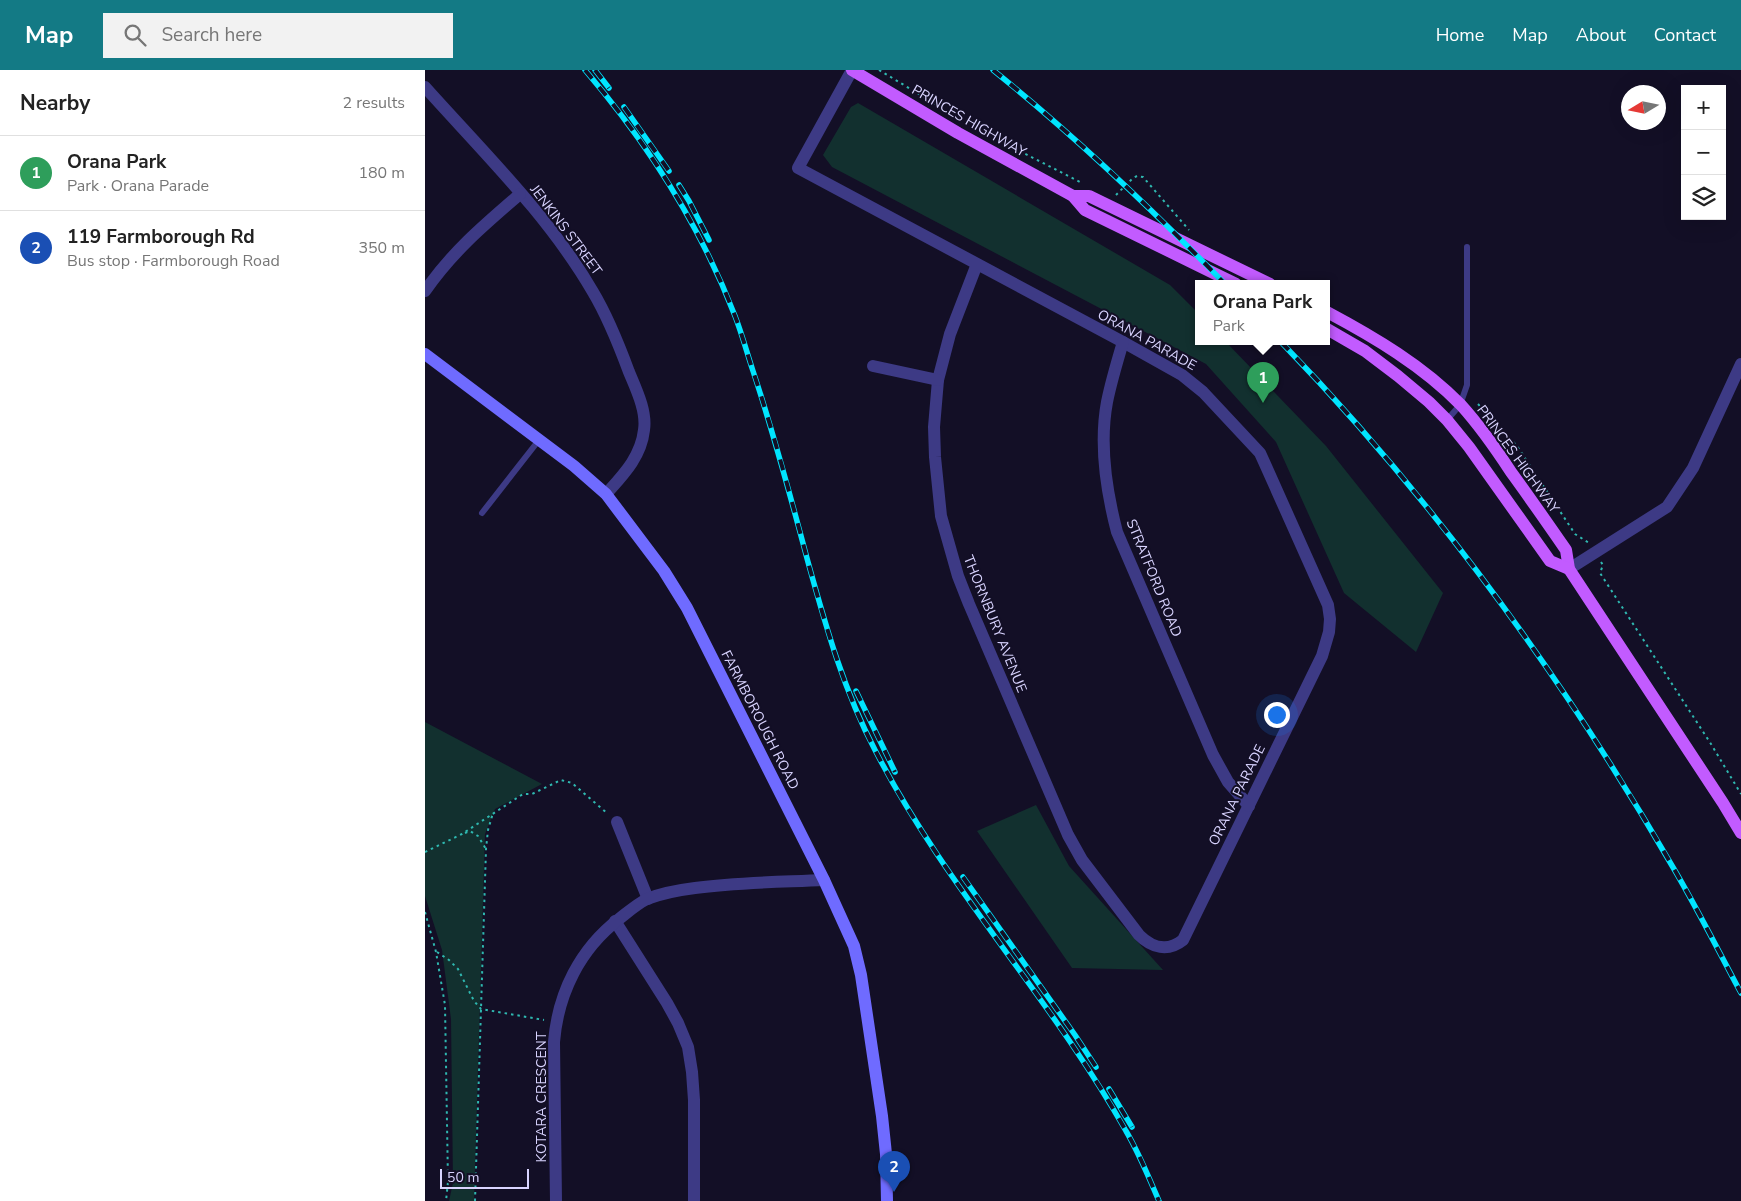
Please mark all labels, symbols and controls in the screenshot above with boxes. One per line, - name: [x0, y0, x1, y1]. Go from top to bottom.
- search box: [103, 13, 453, 58]
- text: Map: [25, 19, 73, 51]
- icon: search: [121, 21, 149, 49]
- text: Search here: [161, 22, 262, 48]
- text: Home: [1436, 23, 1484, 47]
- text: Map: [1512, 23, 1548, 47]
- text: About: [1576, 23, 1626, 47]
- text: Contact: [1654, 23, 1716, 47]
- street label: PRINCES HIGHWAY: [908, 80, 1030, 162]
- north arrow: [1621, 85, 1666, 130]
- map controls: [1681, 85, 1726, 220]
- button: +: [1681, 85, 1726, 130]
- text: Nearby: [20, 89, 90, 117]
- text: 2 results: [343, 92, 405, 114]
- button: −: [1681, 130, 1726, 175]
- text: Orana Park: [67, 149, 166, 175]
- text: 1: [31, 162, 41, 184]
- text: 180 m: [358, 162, 405, 184]
- text: Park · Orana Parade: [67, 175, 209, 197]
- button: layers: [1681, 175, 1726, 220]
- street label: JENKINS STREET: [525, 180, 607, 280]
- text: 119 Farmborough Rd: [67, 224, 255, 250]
- text: 2: [31, 237, 41, 259]
- text: 350 m: [358, 237, 405, 259]
- text: Bus stop · Farmborough Road: [67, 250, 280, 272]
- popup: [1195, 280, 1330, 345]
- text: Orana Park: [1213, 289, 1312, 315]
- street label: ORANA PARADE: [1094, 305, 1200, 375]
- text: Park: [1213, 315, 1245, 337]
- pin: 1: [1247, 362, 1279, 403]
- street label: PRINCES HIGHWAY: [1472, 401, 1564, 517]
- street label: STRATFORD ROAD: [1122, 516, 1186, 640]
- street label: THORNBURY AVENUE: [959, 553, 1031, 695]
- street label: FARMBOROUGH ROAD: [717, 647, 803, 793]
- your location: [1264, 702, 1290, 728]
- street label: ORANA PARADE: [1204, 741, 1270, 849]
- street label: KOTARA CRESCENT: [532, 1031, 551, 1162]
- pin: 2: [878, 1151, 910, 1192]
- scale bar: [440, 1166, 529, 1189]
- text: 50 m: [447, 1168, 479, 1187]

